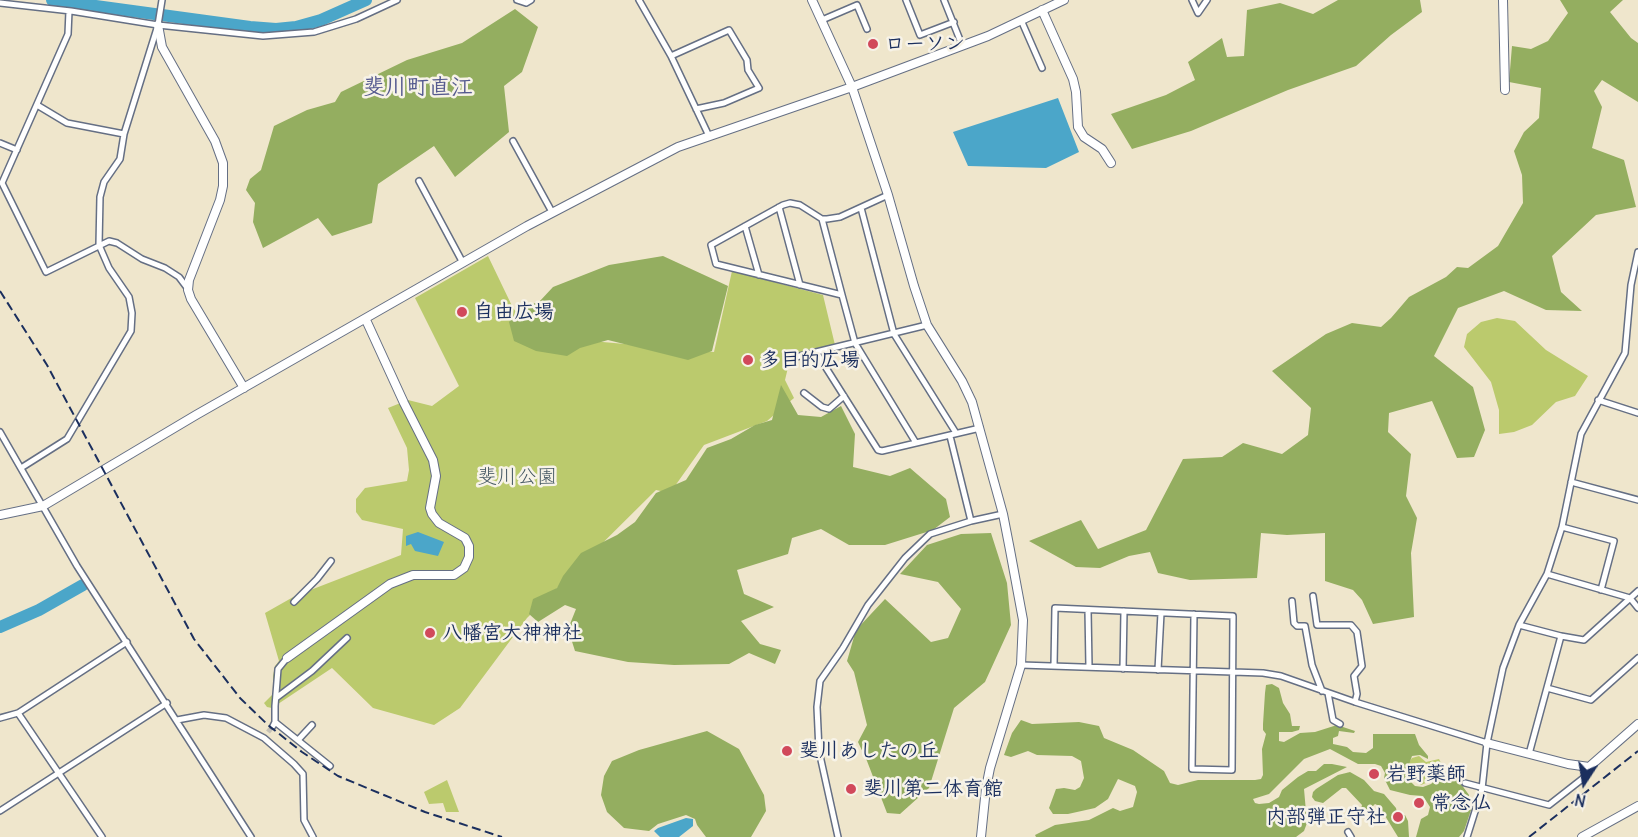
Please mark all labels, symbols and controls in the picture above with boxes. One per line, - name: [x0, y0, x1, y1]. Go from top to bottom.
- place label: ローソン: [885, 32, 965, 56]
- marker: ローソン: [866, 37, 880, 51]
- district label: 斐川町直江: [363, 75, 473, 101]
- place label: 自由広場: [474, 300, 554, 324]
- marker: 自由広場: [455, 305, 469, 319]
- place label: 多目的広場: [760, 348, 860, 372]
- marker: 多目的広場: [741, 353, 755, 367]
- park label: 斐川公園: [477, 465, 557, 489]
- place label: 八幡宮大神神社: [442, 621, 582, 645]
- marker: 八幡宮大神神社: [423, 626, 437, 640]
- place label: 斐川あしたの丘: [799, 739, 939, 763]
- marker: 斐川あしたの丘: [780, 744, 794, 758]
- north arrow: [1554, 753, 1614, 813]
- place label: 岩野薬師: [1386, 762, 1466, 786]
- marker: 岩野薬師: [1367, 767, 1381, 781]
- place label: 斐川第二体育館: [863, 777, 1003, 801]
- marker: 斐川第二体育館: [844, 782, 858, 796]
- text: N: [1573, 790, 1588, 812]
- place label: 常念仏: [1431, 791, 1491, 815]
- marker: 常念仏: [1412, 796, 1426, 810]
- place label: 内部弾正守社: [1266, 805, 1386, 829]
- marker: 内部弾正守社: [1391, 810, 1405, 824]

